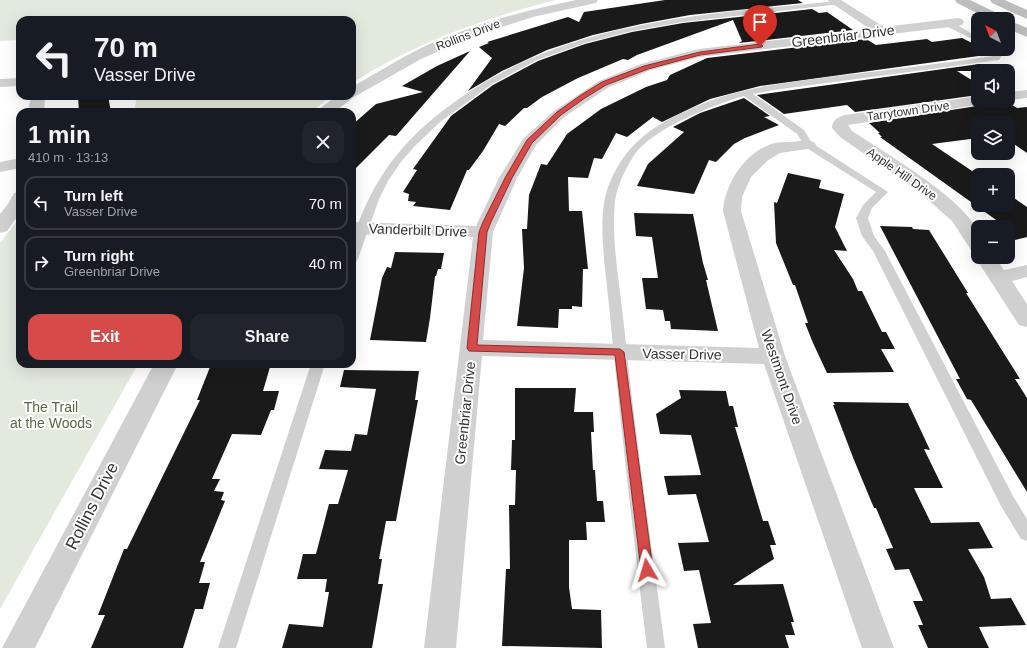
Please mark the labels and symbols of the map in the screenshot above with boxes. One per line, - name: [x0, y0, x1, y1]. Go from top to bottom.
- pin: [743, 5, 777, 46]
- north arrow: [971, 12, 1015, 56]
- street label: Rollins Drive: [434, 16, 502, 54]
- street label: Greenbriar Drive: [791, 22, 896, 50]
- street label: Tarrytown Drive: [866, 98, 951, 124]
- street label: Apple Hill Drive: [864, 145, 940, 203]
- street label: Vanderbilt Drive: [368, 220, 468, 240]
- street label: Westmont Drive: [758, 327, 806, 427]
- street label: Vasser Drive: [642, 345, 722, 363]
- street label: Greenbriar Drive: [452, 361, 478, 465]
- park label: The Trail at the Woods: [10, 399, 92, 431]
- street label: Rollins Drive: [62, 459, 122, 553]
- position arrow: [626, 549, 668, 591]

